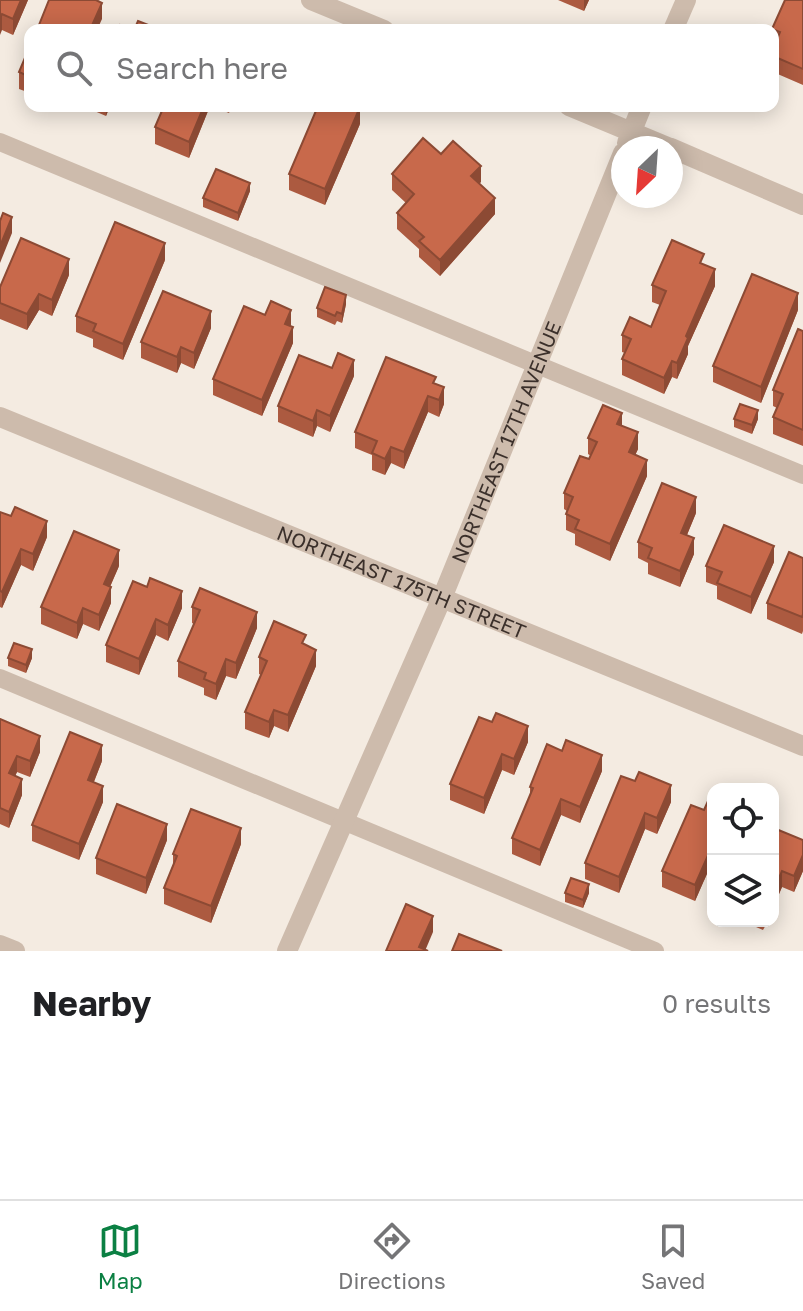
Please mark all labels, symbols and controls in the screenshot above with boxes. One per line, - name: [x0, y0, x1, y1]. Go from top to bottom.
- search box: [24, 24, 779, 112]
- icon: search: [52, 46, 96, 90]
- text: Search here: [116, 50, 288, 86]
- north arrow: [611, 136, 683, 208]
- street label: NORTHEAST 17TH AVENUE: [446, 318, 565, 566]
- street label: NORTHEAST 175TH STREET: [274, 520, 530, 643]
- map controls: [707, 783, 779, 927]
- button: locate: [707, 783, 779, 855]
- button: layers: [707, 855, 779, 927]
- text: Nearby: [32, 983, 152, 1023]
- text: 0 results: [662, 988, 771, 1019]
- tab: Map: [98, 1219, 143, 1294]
- tab: Directions: [338, 1219, 446, 1294]
- tab: Saved: [641, 1219, 705, 1294]

